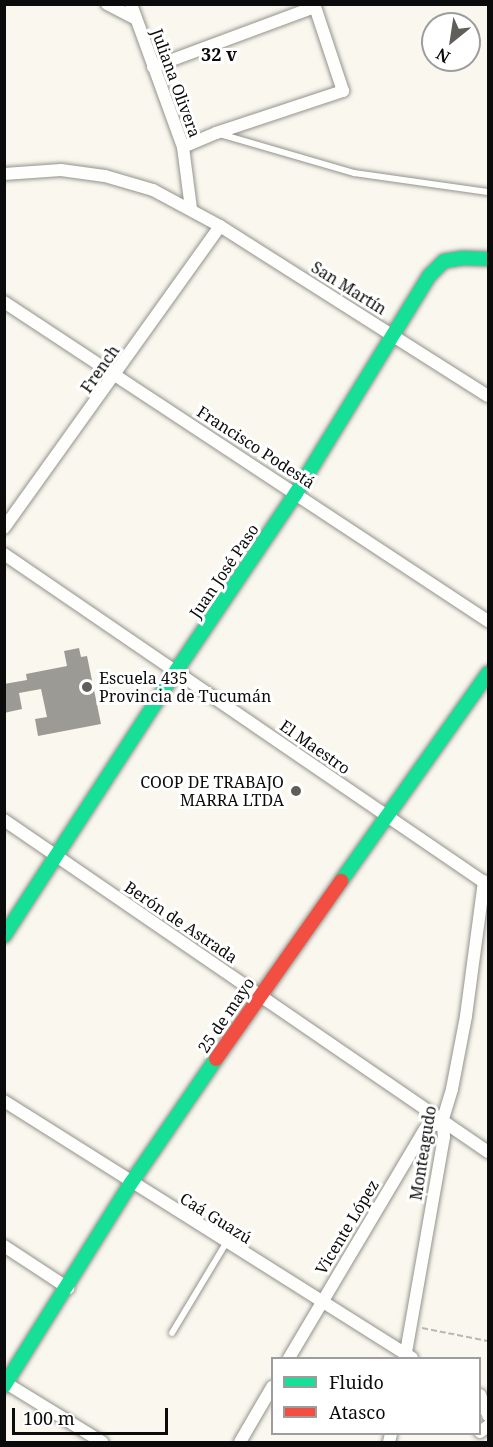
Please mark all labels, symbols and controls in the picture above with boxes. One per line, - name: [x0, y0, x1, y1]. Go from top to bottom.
- north arrow: [421, 12, 481, 72]
- street label: Juliana Olivera: [147, 26, 205, 140]
- district label: 32 v: [201, 43, 237, 65]
- text: N: [432, 43, 454, 69]
- street label: San Martín: [308, 257, 390, 319]
- street label: French: [77, 341, 123, 397]
- street label: Francisco Podestá: [193, 402, 319, 492]
- street label: Juan José Paso: [185, 520, 263, 622]
- place label: Escuela 435 Provincia de Tucumán: [99, 668, 271, 706]
- marker: Escuela 435 Provincia de Tucumán: [80, 680, 94, 694]
- street label: El Maestro: [276, 716, 354, 778]
- place label: COOP DE TRABAJO MARRA LTDA: [140, 772, 284, 810]
- marker: COOP DE TRABAJO MARRA LTDA: [289, 784, 303, 798]
- street label: Berón de Astrada: [121, 877, 241, 967]
- street label: 25 de mayo: [194, 974, 258, 1056]
- street label: Monteagudo: [406, 1104, 440, 1202]
- street label: Vicente López: [311, 1176, 383, 1278]
- street label: Caá Guazú: [177, 1188, 255, 1248]
- legend: [271, 1357, 481, 1435]
- text: Fluido: [329, 1370, 384, 1394]
- scale bar: [15, 1396, 171, 1434]
- text: Atasco: [329, 1400, 386, 1424]
- text: 100 m: [23, 1406, 75, 1430]

